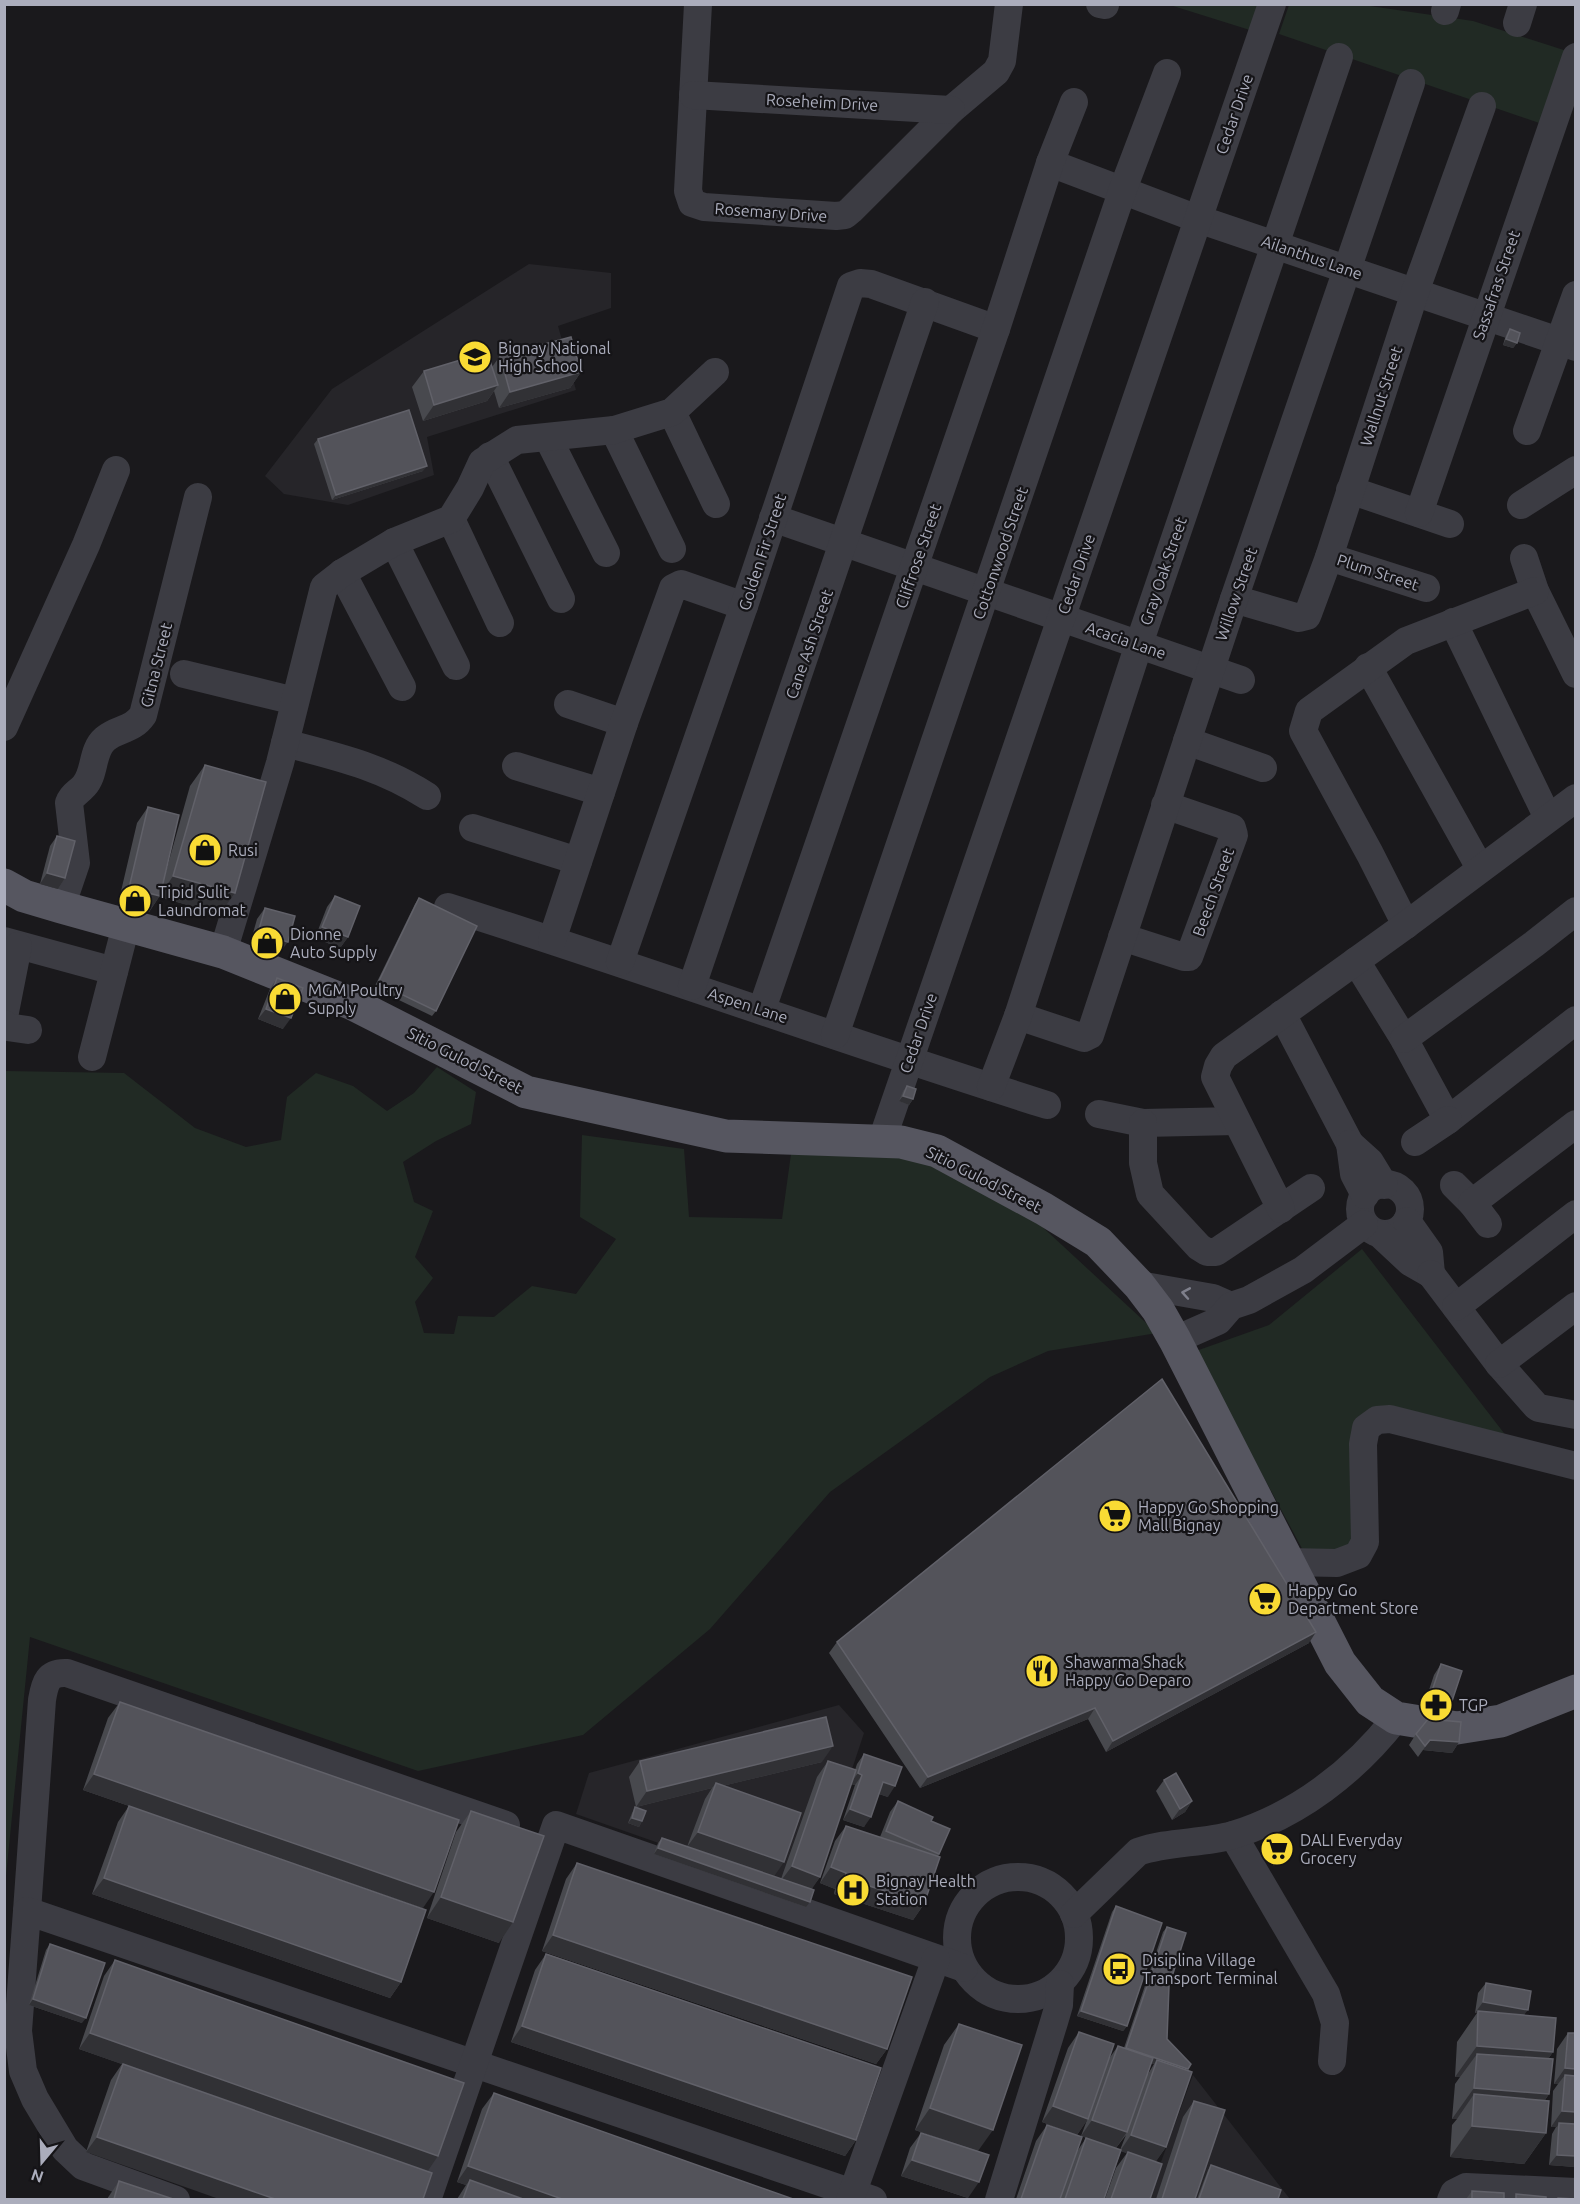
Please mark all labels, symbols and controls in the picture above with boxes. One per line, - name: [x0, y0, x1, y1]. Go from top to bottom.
- street label: Cedar Drive: [1212, 71, 1256, 157]
- street label: Roseheim Drive: [765, 90, 879, 114]
- street label: Rosemary Drive: [714, 199, 828, 225]
- street label: Sassafras Street: [1469, 227, 1523, 342]
- street label: Ailanthus Lane: [1259, 231, 1365, 283]
- school or university icon: Bignay National High School: [457, 339, 493, 375]
- place label: Bignay National High School: [498, 339, 611, 375]
- street label: Wallnut Street: [1356, 343, 1406, 448]
- street label: Cottonwood Street: [969, 484, 1031, 622]
- street label: Golden Fir Street: [735, 491, 790, 613]
- street label: Cliffrose Street: [892, 501, 945, 611]
- street label: Gray Oak Street: [1136, 514, 1190, 627]
- street label: Cedar Drive: [1054, 531, 1098, 617]
- street label: Willow Street: [1212, 544, 1261, 643]
- street label: Plum Street: [1335, 550, 1422, 594]
- street label: Cane Ash Street: [782, 586, 836, 701]
- street label: Acacia Lane: [1084, 618, 1168, 662]
- street label: Gitna Street: [137, 620, 175, 709]
- shop icon: Rusi: [187, 832, 223, 868]
- place label: Rusi: [228, 841, 258, 859]
- street label: Beech Street: [1189, 845, 1238, 939]
- shop icon: Tipid Sulit Laundromat: [117, 883, 153, 919]
- place label: Tipid Sulit Laundromat: [158, 883, 246, 919]
- shop icon: Dionne Auto Supply: [249, 925, 285, 961]
- place label: Dionne Auto Supply: [290, 925, 377, 961]
- shop icon: MGM Poultry Supply: [267, 981, 303, 1017]
- place label: MGM Poultry Supply: [308, 981, 403, 1017]
- street label: Aspen Lane: [706, 984, 790, 1026]
- street label: Cedar Drive: [896, 990, 940, 1076]
- street label: Sitio Gulod Street: [405, 1023, 526, 1097]
- street label: Sitio Gulod Street: [924, 1142, 1045, 1216]
- one-way arrow: [1181, 1287, 1191, 1300]
- supermarket icon: Happy Go Shopping Mall Bignay: [1097, 1498, 1133, 1534]
- place label: Happy Go Shopping Mall Bignay: [1138, 1498, 1279, 1534]
- supermarket icon: Happy Go Department Store: [1247, 1581, 1283, 1617]
- place label: Happy Go Department Store: [1288, 1581, 1419, 1617]
- restaurant icon: Shawarma Shack Happy Go Deparo: [1024, 1653, 1060, 1689]
- place label: Shawarma Shack Happy Go Deparo: [1065, 1653, 1191, 1689]
- pharmacy icon: TGP: [1418, 1687, 1454, 1723]
- place label: TGP: [1459, 1696, 1488, 1714]
- supermarket icon: DALI Everyday Grocery: [1259, 1831, 1295, 1867]
- place label: DALI Everyday Grocery: [1300, 1831, 1402, 1867]
- hospital icon: Bignay Health Station: [835, 1872, 871, 1908]
- place label: Bignay Health Station: [876, 1872, 976, 1908]
- bus stop icon: Disiplina Village Transport Terminal: [1101, 1951, 1137, 1987]
- place label: Disiplina Village Transport Terminal: [1142, 1951, 1278, 1987]
- north arrow: [12, 2132, 72, 2192]
- text: N: [29, 2166, 46, 2187]

